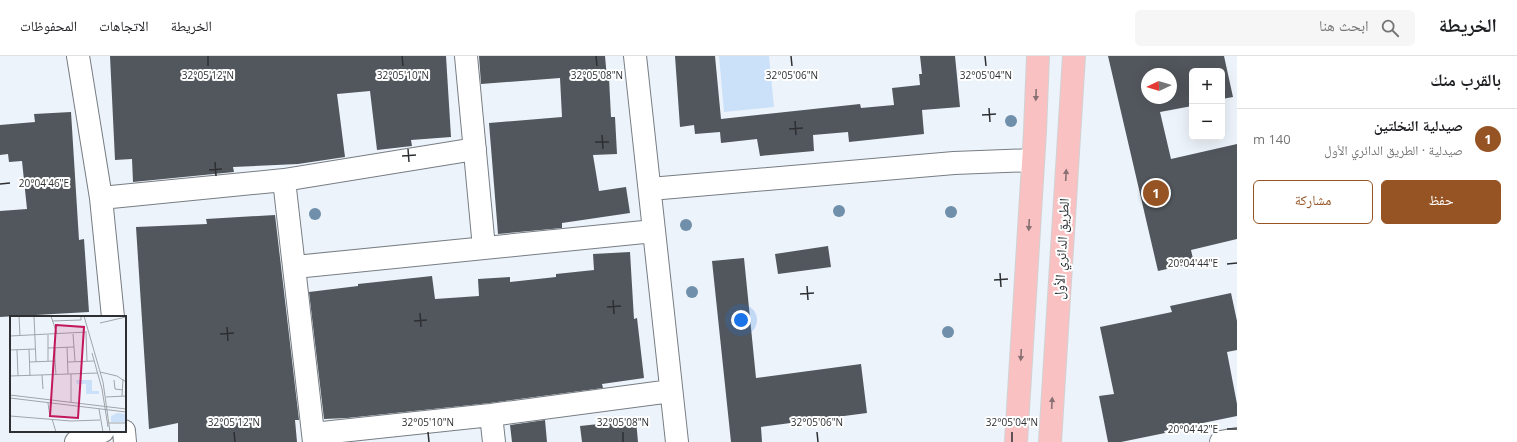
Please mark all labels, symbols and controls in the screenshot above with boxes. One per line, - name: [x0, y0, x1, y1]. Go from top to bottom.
- search box: [1135, 10, 1415, 46]
- text: الخريطة: [1439, 12, 1497, 38]
- text: ابحث هنا: [1319, 15, 1369, 35]
- text: المحفوظات: [20, 16, 77, 35]
- text: الاتجاهات: [99, 16, 149, 35]
- text: الخريطة: [171, 16, 212, 35]
- icon: search: [1379, 17, 1401, 39]
- text: 32°05'12"N: [182, 68, 234, 82]
- text: 32°05'10"N: [377, 68, 429, 82]
- text: 32°05'08"N: [571, 68, 623, 82]
- text: 32°05'06"N: [766, 68, 818, 82]
- text: 32°05'04"N: [960, 68, 1012, 82]
- north arrow: [1141, 68, 1177, 104]
- map controls: [1189, 68, 1225, 140]
- button: +: [1189, 68, 1225, 104]
- text: بالقرب منك: [1430, 68, 1501, 91]
- one-way arrow: [1033, 89, 1039, 102]
- button: −: [1189, 104, 1225, 140]
- text: صيدلية النخلتين: [1374, 115, 1463, 135]
- text: 140 m: [1253, 130, 1291, 148]
- text: 1: [1484, 130, 1492, 148]
- text: صيدلية · الطريق الدائري الأول: [1324, 141, 1463, 159]
- one-way arrow: [1062, 169, 1069, 181]
- text: 20°04'46"E: [19, 176, 69, 190]
- pin: 1: [1143, 178, 1169, 208]
- button: مشاركة: [1253, 180, 1373, 224]
- button: حفظ: [1381, 180, 1501, 224]
- street label: الطريق الدائري الأول: [1049, 198, 1076, 300]
- one-way arrow: [1026, 219, 1032, 232]
- text: 20°04'44"E: [1168, 256, 1218, 270]
- your location: [731, 310, 751, 330]
- inset map: [10, 316, 126, 432]
- one-way arrow: [1018, 349, 1025, 361]
- one-way arrow: [1049, 396, 1055, 409]
- text: 32°05'12"N: [208, 415, 260, 429]
- text: 32°05'10"N: [402, 415, 454, 429]
- text: 32°05'08"N: [597, 415, 649, 429]
- text: 32°05'06"N: [791, 415, 843, 429]
- text: 32°05'04"N: [986, 415, 1038, 429]
- text: 20°04'42"E: [1168, 422, 1218, 436]

